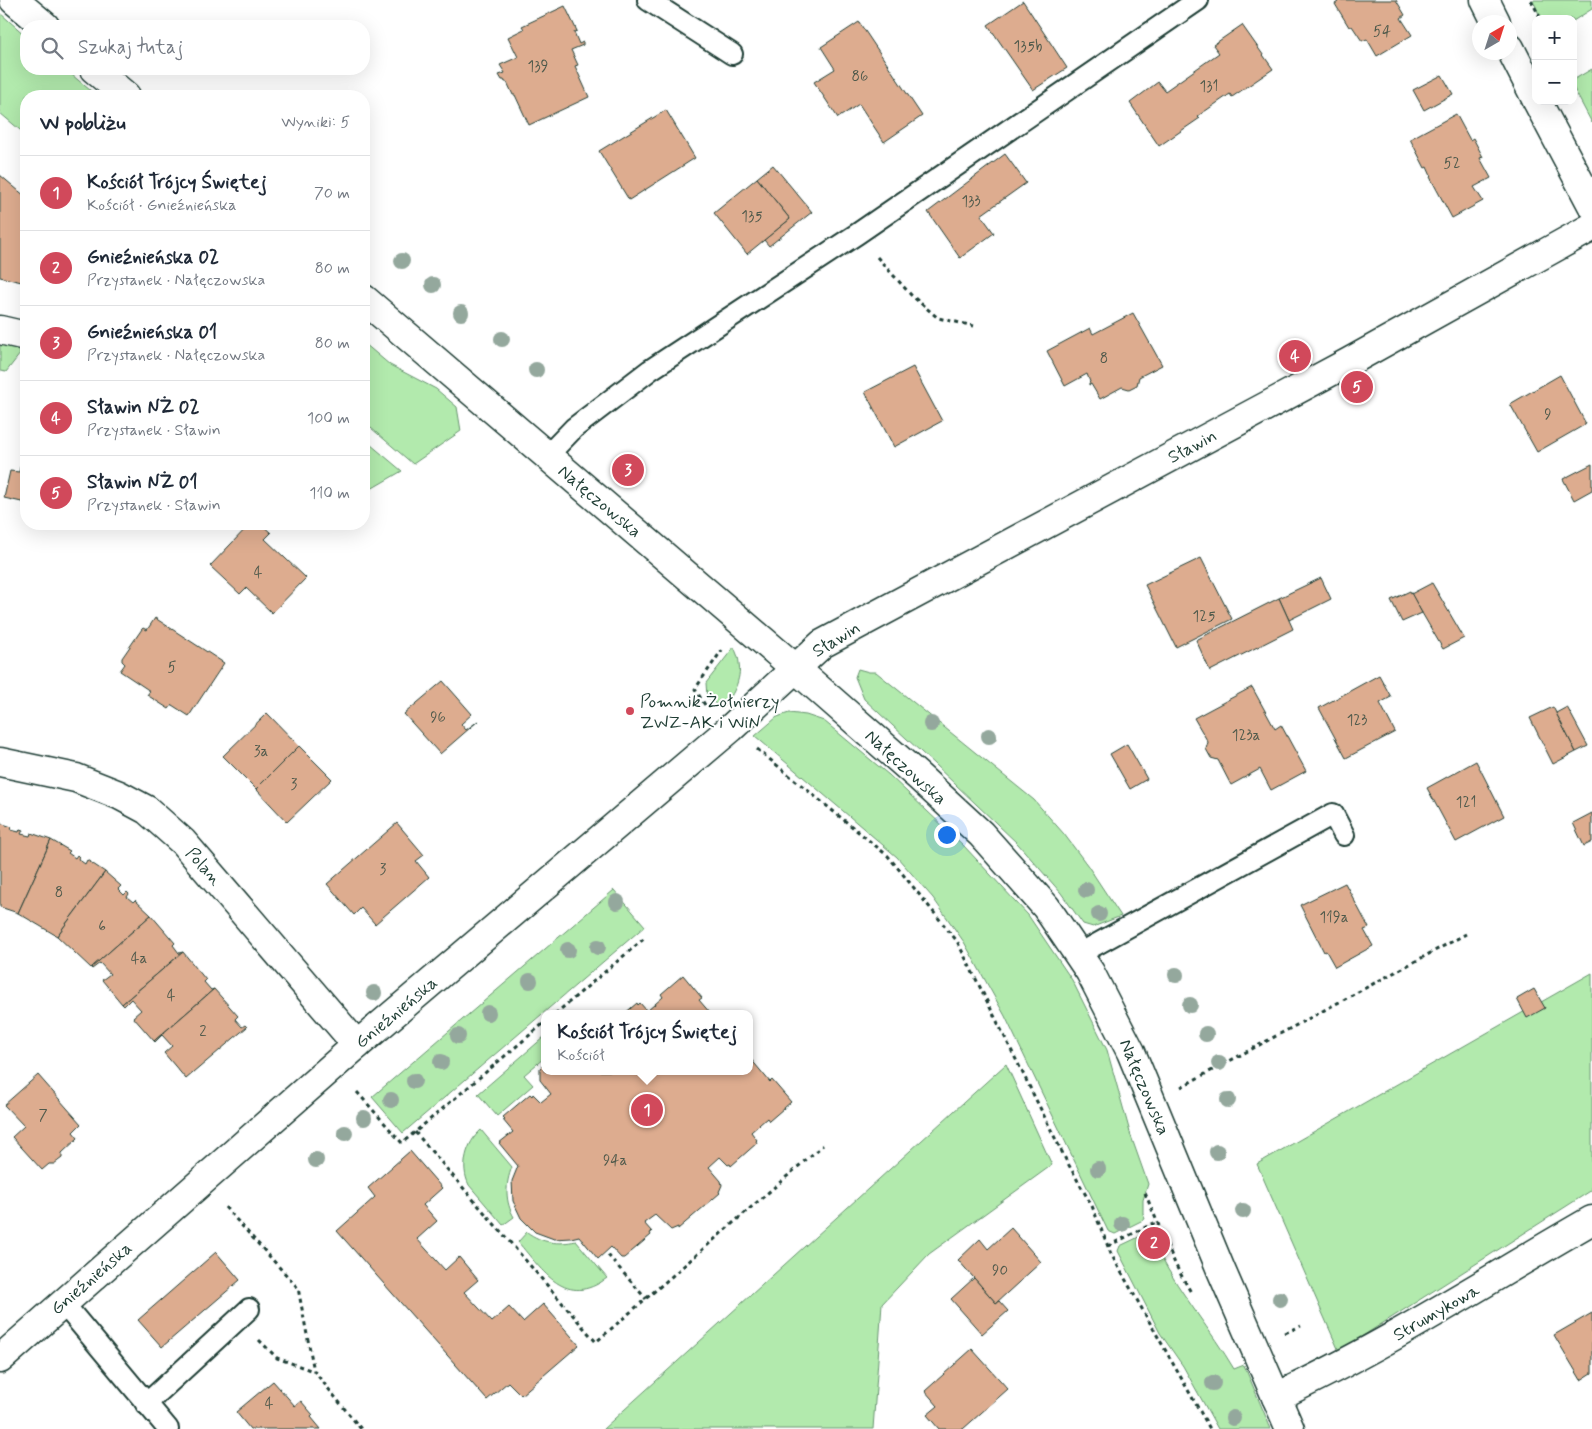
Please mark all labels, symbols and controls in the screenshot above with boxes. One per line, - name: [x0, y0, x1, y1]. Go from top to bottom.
- north arrow: [1472, 15, 1517, 60]
- map controls: [1532, 15, 1577, 105]
- button: +: [1532, 15, 1577, 60]
- search box: [20, 20, 370, 75]
- house number: 54: [1373, 22, 1391, 42]
- icon: search: [38, 34, 66, 62]
- text: Szukaj tutaj: [78, 35, 183, 60]
- house number: 135b: [1014, 37, 1042, 57]
- house number: 139: [528, 57, 548, 77]
- button: −: [1532, 60, 1577, 105]
- house number: 86: [852, 67, 868, 87]
- house number: 131: [1200, 77, 1218, 97]
- text: W pobliżu: [40, 109, 126, 137]
- text: Wyniki: 5: [281, 112, 350, 133]
- house number: 52: [1444, 154, 1461, 174]
- text: Kościół Trójcy Świętej: [87, 170, 267, 195]
- text: 1: [52, 183, 60, 204]
- text: 70 m: [314, 183, 350, 204]
- house number: 133: [961, 192, 981, 212]
- text: Kościół · Gnieźnieńska: [87, 195, 236, 216]
- house number: 135: [741, 207, 763, 227]
- text: Gnieźnieńska 02: [87, 245, 219, 270]
- text: 2: [52, 258, 60, 279]
- text: 80 m: [315, 258, 350, 279]
- text: Przystanek · Nałęczowska: [87, 270, 265, 291]
- text: Gnieźnieńska 01: [87, 320, 217, 345]
- text: 3: [52, 333, 60, 354]
- text: 80 m: [315, 333, 350, 354]
- pin: 4: [1279, 337, 1311, 375]
- text: Przystanek · Nałęczowska: [87, 345, 265, 366]
- house number: 8: [1100, 349, 1108, 369]
- pin: 5: [1341, 368, 1373, 406]
- text: Sławin NŻ 02: [87, 395, 200, 420]
- house number: 9: [1544, 405, 1552, 425]
- text: 4: [51, 408, 61, 429]
- text: 100 m: [307, 408, 350, 429]
- text: Przystanek · Sławin: [87, 420, 221, 441]
- street label: Sławin: [1164, 424, 1221, 470]
- pin: 3: [612, 451, 644, 489]
- street label: Nałęczowska: [552, 460, 646, 544]
- text: Sławin NŻ 01: [87, 470, 198, 495]
- text: 5: [51, 483, 61, 504]
- text: 110 m: [309, 483, 350, 504]
- text: Przystanek · Sławin: [87, 495, 221, 516]
- house number: 4: [254, 563, 263, 583]
- house number: 125: [1193, 607, 1215, 627]
- street label: Sławin: [808, 616, 865, 664]
- house number: 5: [167, 658, 177, 678]
- place label: Pomnik Żołnierzy ZWZ-AK i WiN: [640, 690, 779, 735]
- marker: Pomnik Żołnierzy ZWZ-AK i WiN: [624, 705, 636, 717]
- house number: 96: [430, 708, 446, 728]
- house number: 123: [1347, 711, 1367, 731]
- street label: Nałęczowska: [859, 725, 951, 811]
- house number: 123a: [1232, 726, 1261, 746]
- house number: 3a: [254, 742, 269, 762]
- house number: 3: [291, 775, 298, 795]
- house number: 121: [1456, 793, 1476, 813]
- your location: [934, 822, 960, 848]
- street label: Polan: [180, 842, 227, 891]
- house number: 3: [380, 860, 387, 880]
- house number: 8: [55, 883, 63, 903]
- house number: 119a: [1320, 908, 1349, 928]
- house number: 6: [98, 917, 106, 937]
- house number: 4a: [131, 949, 148, 969]
- street label: Gnieźnieńska: [350, 971, 443, 1054]
- house number: 4: [167, 986, 176, 1006]
- popup: [541, 1010, 753, 1075]
- text: Kościół Trójcy Świętej: [557, 1020, 737, 1045]
- house number: 2: [199, 1022, 207, 1042]
- street label: Nałęczowska: [1113, 1036, 1175, 1139]
- text: Kościół: [557, 1045, 605, 1066]
- pin: 1: [631, 1091, 663, 1129]
- house number: 7: [38, 1106, 48, 1126]
- house number: 94a: [603, 1151, 627, 1171]
- pin: 2: [1138, 1224, 1170, 1262]
- street label: Gnieźnieńska: [46, 1237, 138, 1321]
- house number: 90: [992, 1261, 1008, 1281]
- street label: Strumykowa: [1389, 1278, 1484, 1347]
- house number: 4: [265, 1394, 274, 1414]

